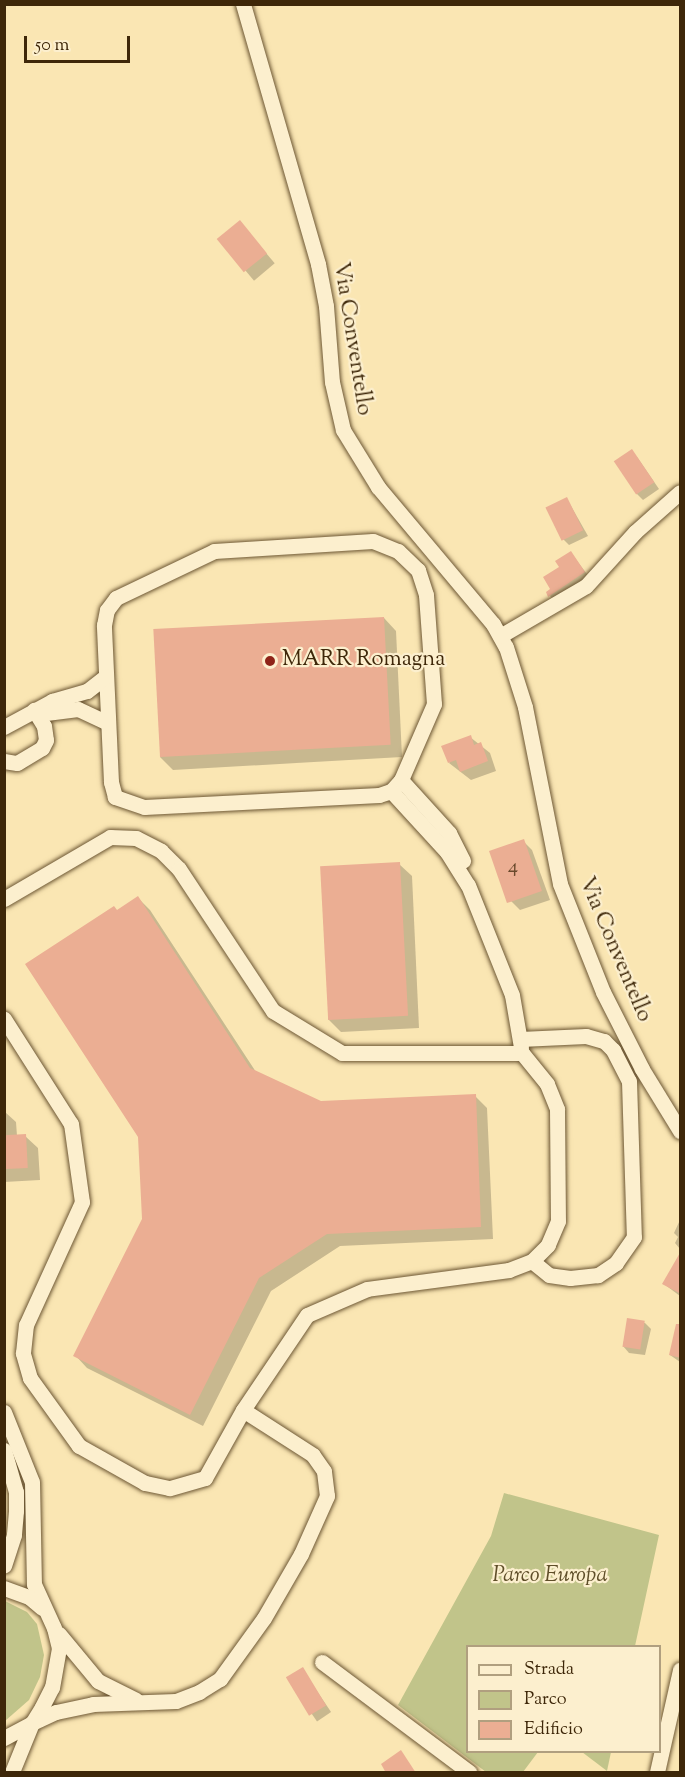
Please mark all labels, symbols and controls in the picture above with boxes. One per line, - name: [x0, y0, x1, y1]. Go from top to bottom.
- scale bar: [27, 24, 134, 62]
- text: 50 m: [35, 33, 69, 59]
- street label: Via Conventello: [326, 261, 376, 417]
- place label: MARR Romagna: [282, 648, 445, 674]
- marker: MARR Romagna: [263, 654, 277, 668]
- house number: 4: [508, 855, 518, 879]
- street label: Via Conventello: [572, 874, 656, 1026]
- park label: Parco Europa: [492, 1564, 608, 1590]
- legend: [466, 1645, 661, 1753]
- text: Strada: [524, 1657, 574, 1683]
- text: Parco: [524, 1687, 567, 1713]
- text: Edificio: [524, 1717, 583, 1743]

